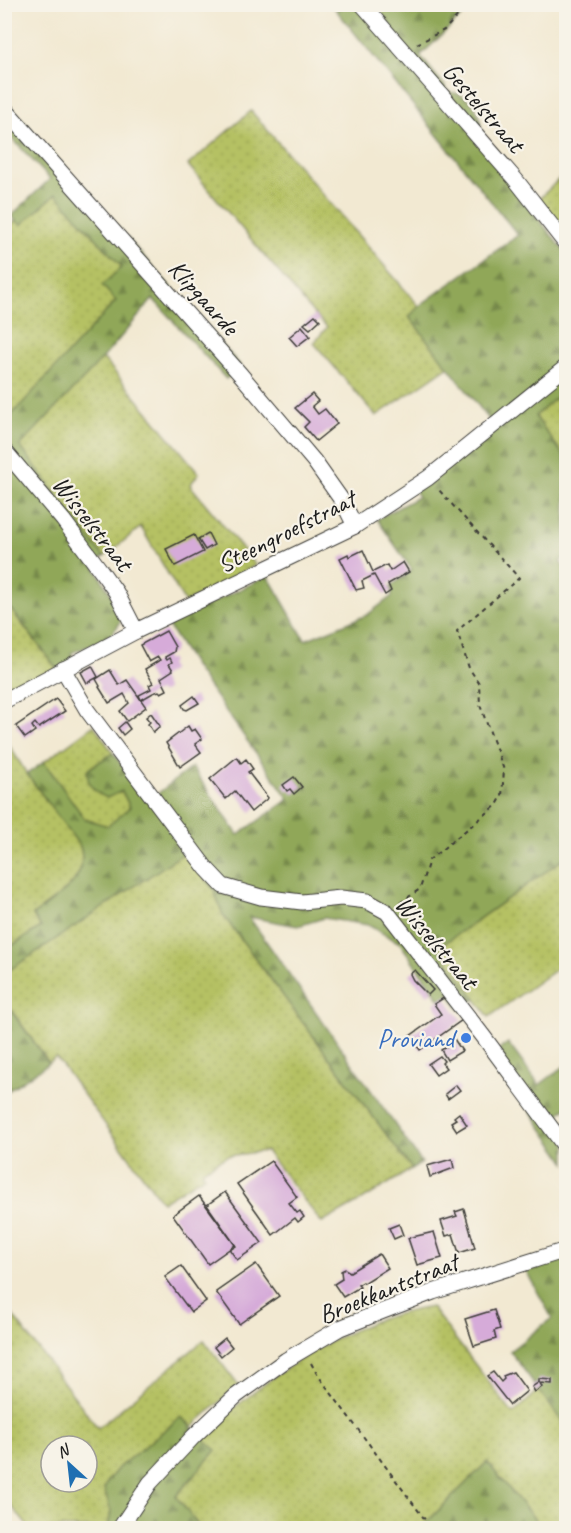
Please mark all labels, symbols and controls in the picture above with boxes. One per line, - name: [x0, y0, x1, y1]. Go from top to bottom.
- street label: Gestelstraat: [435, 55, 533, 161]
- street label: Klipgaarde: [161, 253, 248, 344]
- street label: Wisselstraat: [45, 469, 142, 580]
- street label: Steengroefstraat: [212, 481, 364, 580]
- street label: Wisselstraat: [388, 889, 487, 998]
- place label: Proviand: [377, 1022, 458, 1055]
- marker: Proviand: [459, 1031, 473, 1045]
- street label: Broekkantstraat: [314, 1244, 466, 1331]
- north arrow: [39, 1434, 99, 1494]
- text: N: [54, 1439, 74, 1463]

